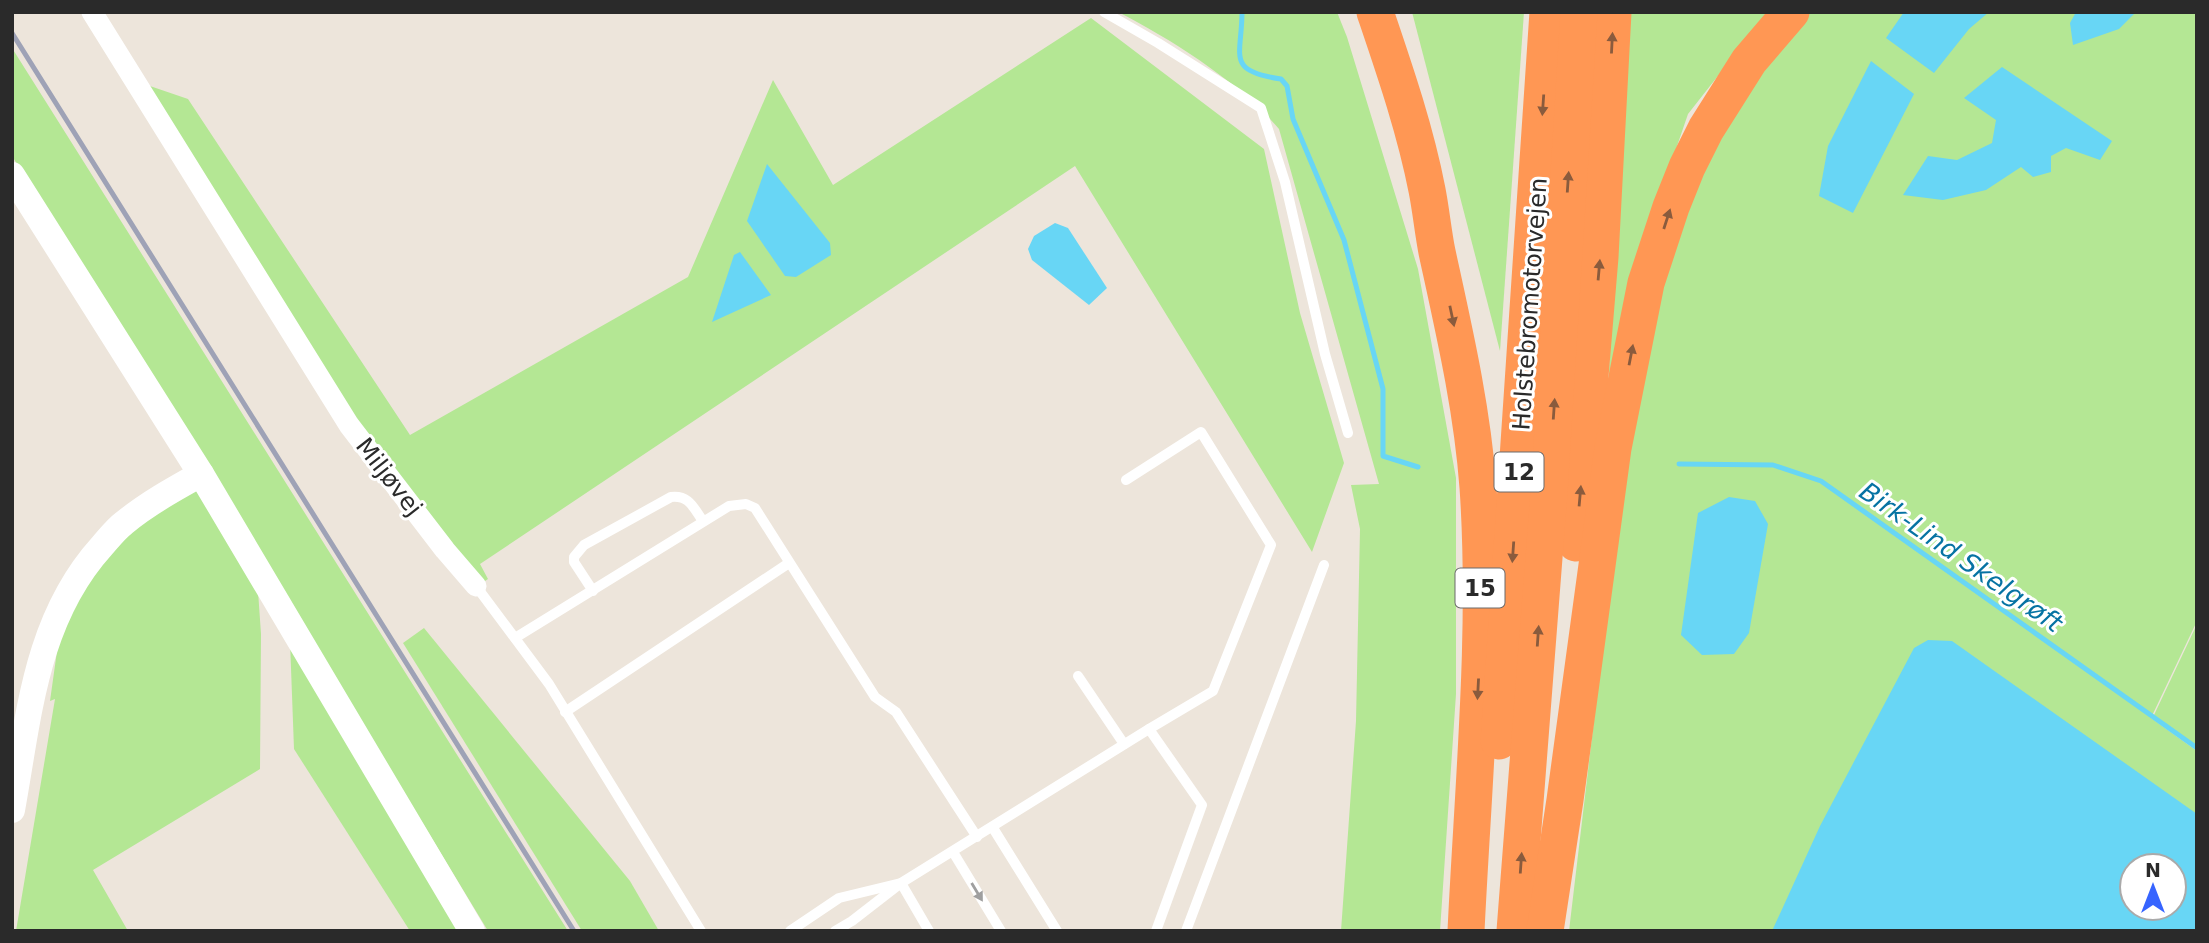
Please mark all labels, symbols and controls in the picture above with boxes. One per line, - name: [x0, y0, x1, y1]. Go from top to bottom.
- one-way arrow: [1606, 31, 1617, 53]
- one-way arrow: [1537, 94, 1548, 116]
- one-way arrow: [1563, 171, 1574, 193]
- street label: Holstebromotorvejen: [1507, 177, 1553, 431]
- one-way arrow: [1662, 208, 1673, 229]
- one-way arrow: [1594, 259, 1605, 281]
- one-way arrow: [1446, 305, 1457, 327]
- one-way arrow: [1626, 344, 1637, 366]
- one-way arrow: [1549, 398, 1560, 420]
- street label: Miljøvej: [350, 433, 428, 521]
- road number: 12: [1494, 452, 1544, 492]
- water label: Birk-Lind Skelgrøft: [1854, 476, 2069, 639]
- one-way arrow: [1575, 485, 1586, 507]
- one-way arrow: [1507, 541, 1518, 563]
- road number: 15: [1456, 568, 1504, 608]
- one-way arrow: [1533, 625, 1544, 647]
- one-way arrow: [1472, 678, 1483, 700]
- one-way arrow: [1516, 851, 1527, 873]
- north arrow: [2118, 852, 2188, 922]
- text: N: [2145, 859, 2161, 881]
- one-way arrow: [970, 882, 983, 901]

